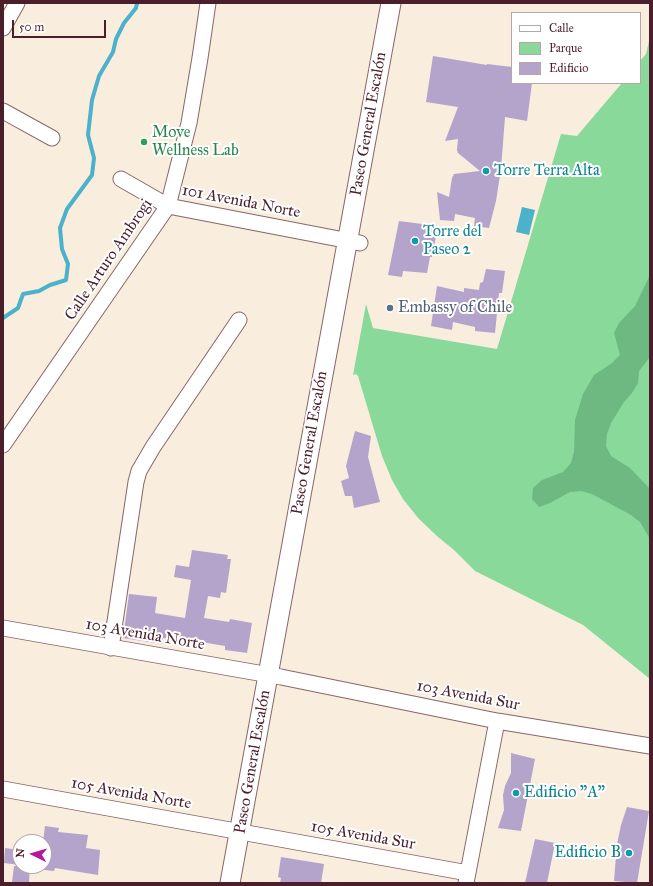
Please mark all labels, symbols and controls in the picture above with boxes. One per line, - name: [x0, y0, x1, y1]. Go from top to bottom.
- scale bar: [14, 12, 108, 38]
- legend: [511, 12, 641, 84]
- text: 50 m: [19, 20, 44, 34]
- text: Calle: [549, 21, 574, 35]
- text: Parque: [549, 41, 582, 55]
- street label: Paseo General Escalón: [347, 51, 391, 197]
- text: Edificio: [549, 61, 588, 75]
- place label: Move Wellness Lab: [152, 123, 239, 161]
- marker: Move Wellness Lab: [139, 137, 149, 147]
- place label: Torre Terra Alta: [494, 161, 600, 181]
- marker: Torre Terra Alta: [481, 166, 491, 176]
- street label: 101 Avenida Norte: [180, 181, 302, 223]
- street label: Calle Arturo Ambrogi: [61, 195, 157, 325]
- place label: Torre del Paseo 2: [423, 222, 482, 260]
- marker: Torre del Paseo 2: [410, 236, 420, 246]
- place label: Embassy of Chile: [398, 298, 512, 318]
- marker: Embassy of Chile: [385, 303, 395, 313]
- street label: Paseo General Escalón: [288, 370, 332, 516]
- street label: 103 Avenida Norte: [84, 615, 206, 655]
- street label: 103 Avenida Sur: [415, 677, 521, 715]
- street label: Paseo General Escalón: [231, 689, 275, 835]
- street label: 105 Avenida Norte: [69, 774, 193, 814]
- place label: Edificio "A": [524, 783, 605, 803]
- marker: Edificio "A": [511, 788, 521, 798]
- street label: 105 Avenida Sur: [309, 817, 417, 855]
- north arrow: [12, 834, 52, 874]
- place label: Edificio B: [555, 843, 621, 863]
- text: N: [14, 848, 27, 858]
- marker: Edificio B: [624, 848, 634, 858]

